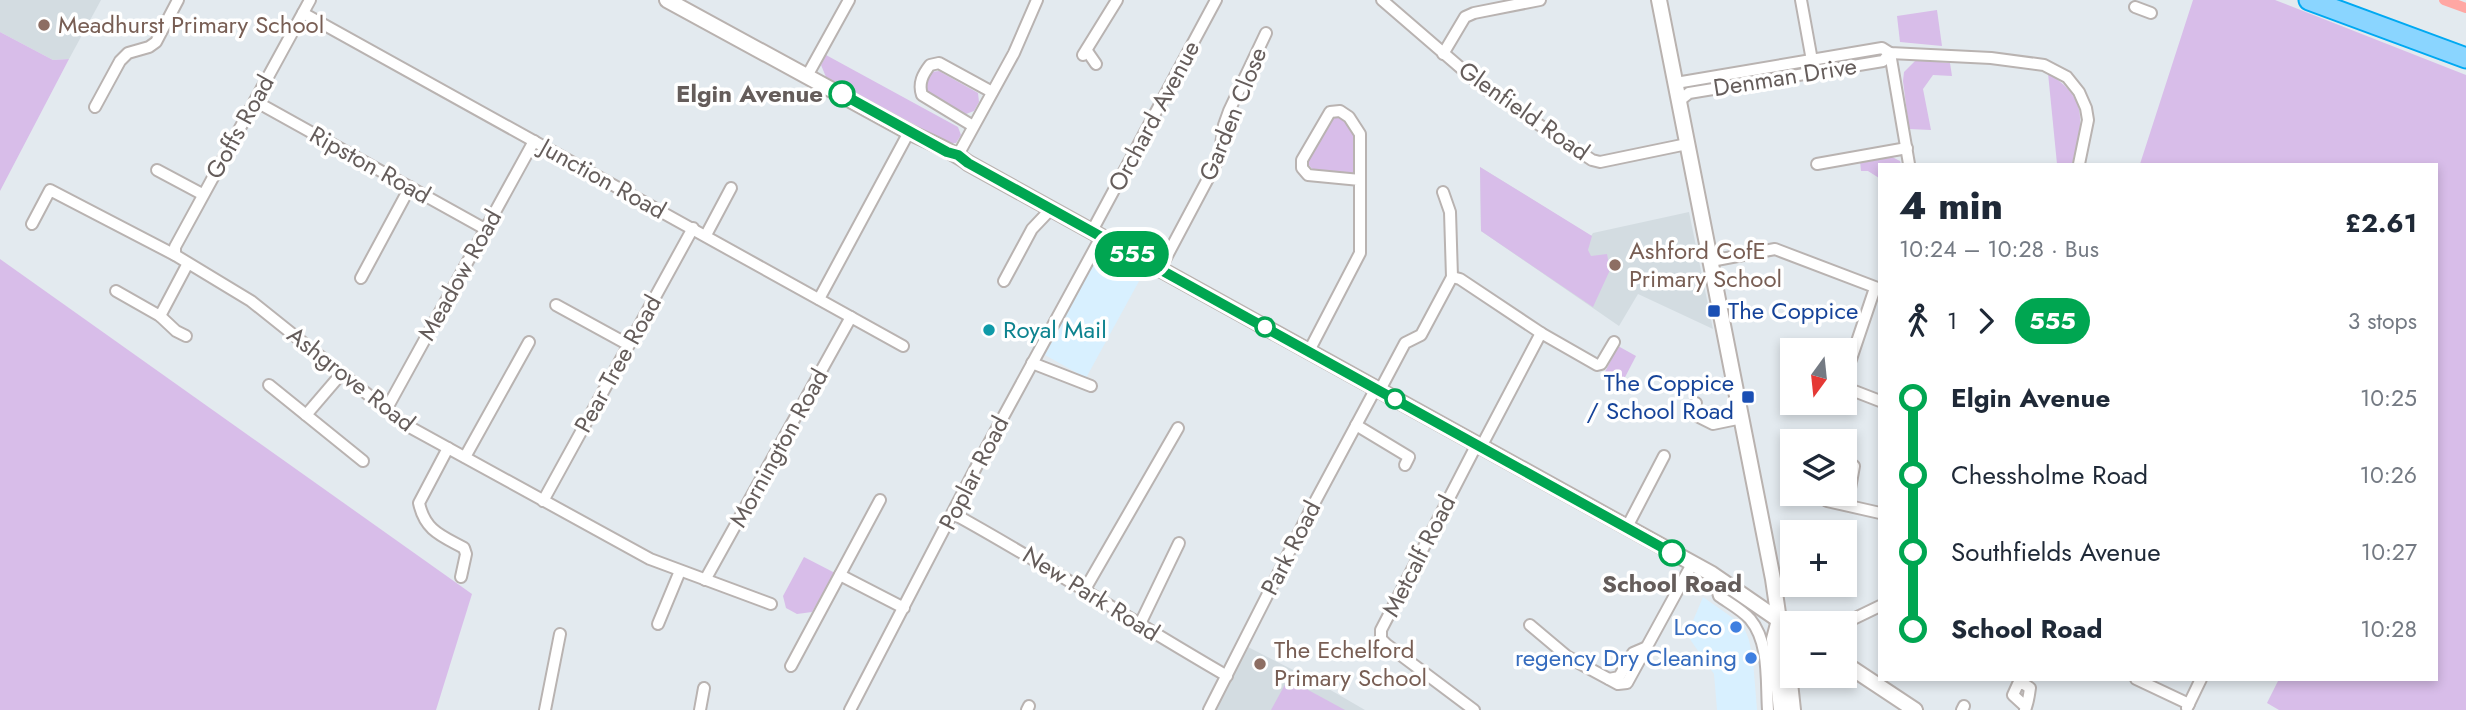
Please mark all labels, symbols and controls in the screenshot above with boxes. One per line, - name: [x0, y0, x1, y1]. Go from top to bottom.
- place label: Meadhurst Primary School: [58, 7, 324, 42]
- marker: Meadhurst Primary School: [36, 17, 52, 33]
- street label: Orchard Avenue: [1099, 34, 1208, 197]
- street label: Garden Close: [1190, 42, 1275, 186]
- street label: Denman Drive: [1711, 48, 1859, 105]
- street label: Glenfield Road: [1452, 52, 1597, 169]
- street label: Goffs Road: [197, 68, 283, 185]
- place label: Elgin Avenue: [676, 76, 823, 111]
- marker: Elgin Avenue: [829, 81, 855, 107]
- street label: Ripston Road: [303, 117, 437, 212]
- street label: Junction Road: [531, 128, 673, 228]
- text: 4 min: [1899, 178, 2003, 233]
- street label: Meadow Road: [409, 203, 510, 347]
- text: £2.61: [2345, 204, 2417, 242]
- line badge: 555: [1092, 231, 1172, 277]
- text: 10:24 – 10:28 · Bus: [1899, 232, 2099, 266]
- place label: Ashford CofE Primary School: [1629, 233, 1782, 296]
- text: 555: [1109, 236, 1155, 271]
- marker: Ashford CofE Primary School: [1607, 257, 1623, 273]
- street label: Pear Tree Road: [565, 289, 670, 439]
- place label: The Coppice: [1728, 293, 1858, 328]
- icon: walk: [1899, 302, 1937, 340]
- icon: forward: [1967, 302, 2005, 340]
- marker: The Coppice: [1706, 303, 1722, 319]
- text: 555: [2029, 303, 2076, 338]
- text: 1: [1947, 304, 1957, 338]
- text: 3 stops: [2348, 304, 2417, 338]
- place label: Royal Mail: [1003, 312, 1107, 347]
- street label: Ashgrove Road: [280, 317, 423, 440]
- unlabelled marker: [1255, 317, 1275, 337]
- marker: Royal Mail: [981, 322, 997, 338]
- north arrow: [1780, 338, 1857, 415]
- map controls: [1780, 338, 1857, 688]
- street label: Mornington Road: [721, 362, 837, 533]
- place label: The Coppice / School Road: [1587, 365, 1734, 428]
- text: Elgin Avenue: [1951, 379, 2110, 417]
- text: 10:25: [2360, 381, 2417, 415]
- unlabelled marker: [1385, 389, 1405, 409]
- marker: The Coppice / School Road: [1740, 389, 1756, 405]
- street label: Poplar Road: [930, 410, 1017, 536]
- button: layers: [1780, 429, 1857, 506]
- text: Chessholme Road: [1951, 456, 2148, 494]
- text: 10:26: [2360, 458, 2417, 492]
- street label: Metcalf Road: [1373, 489, 1464, 622]
- street label: Park Road: [1252, 494, 1329, 601]
- button: +: [1780, 520, 1857, 597]
- text: Southfields Avenue: [1951, 533, 2161, 571]
- text: 10:27: [2361, 535, 2417, 569]
- street label: New Park Road: [1016, 537, 1167, 650]
- marker: School Road: [1659, 540, 1685, 566]
- place label: School Road: [1602, 566, 1742, 601]
- place label: Loco: [1674, 609, 1722, 644]
- text: School Road: [1951, 610, 2103, 648]
- button: −: [1780, 611, 1857, 688]
- text: 10:28: [2360, 612, 2417, 646]
- marker: Loco: [1728, 619, 1744, 635]
- place label: The Echelford Primary School: [1274, 632, 1427, 695]
- place label: regency Dry Cleaning: [1515, 640, 1737, 675]
- marker: regency Dry Cleaning: [1743, 650, 1759, 666]
- marker: The Echelford Primary School: [1252, 656, 1268, 672]

